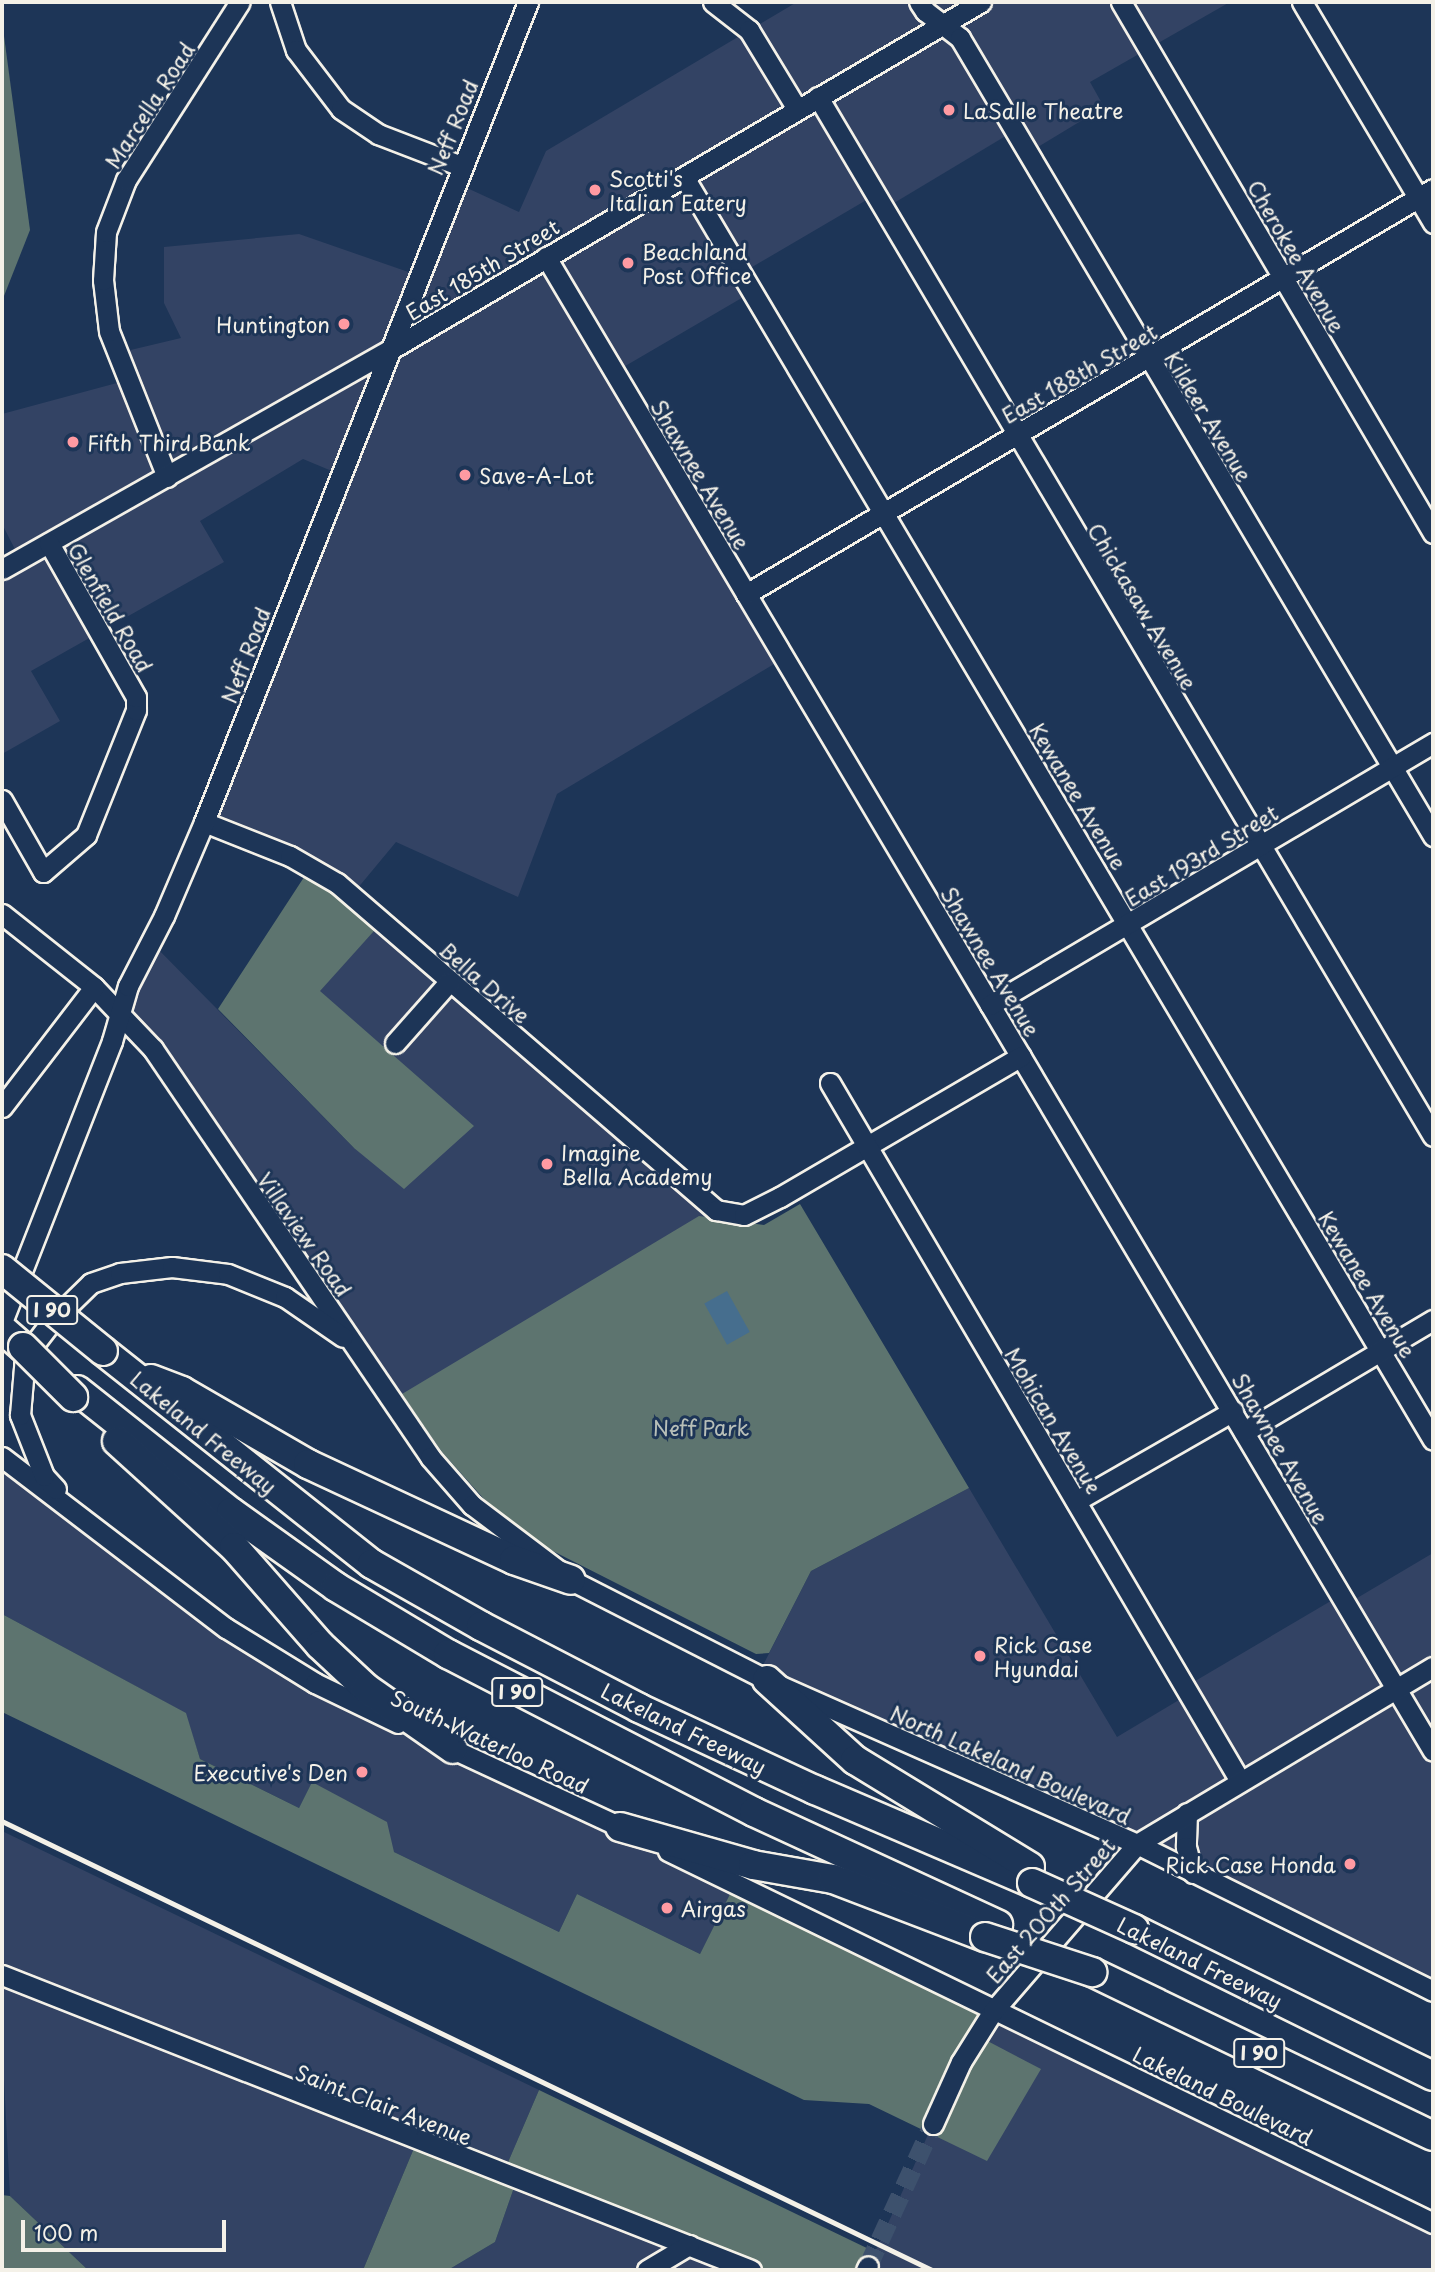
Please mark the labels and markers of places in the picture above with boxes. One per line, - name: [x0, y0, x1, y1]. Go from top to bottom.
- place label: LaSalle Theatre: [963, 97, 1124, 123]
- marker: LaSalle Theatre: [941, 102, 957, 118]
- place label: Scotti's Italian Eatery: [609, 165, 746, 215]
- marker: Scotti's Italian Eatery: [587, 182, 603, 198]
- place label: Beachland Post Office: [642, 238, 752, 288]
- marker: Beachland Post Office: [620, 255, 636, 271]
- place label: Huntington: [216, 311, 330, 337]
- marker: Huntington: [336, 316, 352, 332]
- place label: Fifth Third Bank: [87, 429, 254, 455]
- marker: Fifth Third Bank: [65, 434, 81, 450]
- place label: Save-A-Lot: [479, 462, 594, 488]
- marker: Save-A-Lot: [457, 467, 473, 483]
- place label: Imagine Bella Academy: [561, 1139, 713, 1189]
- marker: Imagine Bella Academy: [539, 1156, 555, 1172]
- place label: Rick Case Hyundai: [994, 1631, 1093, 1681]
- marker: Rick Case Hyundai: [972, 1648, 988, 1664]
- place label: Executive's Den: [193, 1759, 348, 1785]
- marker: Executive's Den: [354, 1764, 370, 1780]
- place label: Rick Case Honda: [1165, 1851, 1336, 1877]
- marker: Rick Case Honda: [1342, 1856, 1358, 1872]
- place label: Airgas: [681, 1895, 746, 1921]
- marker: Airgas: [659, 1900, 675, 1916]

